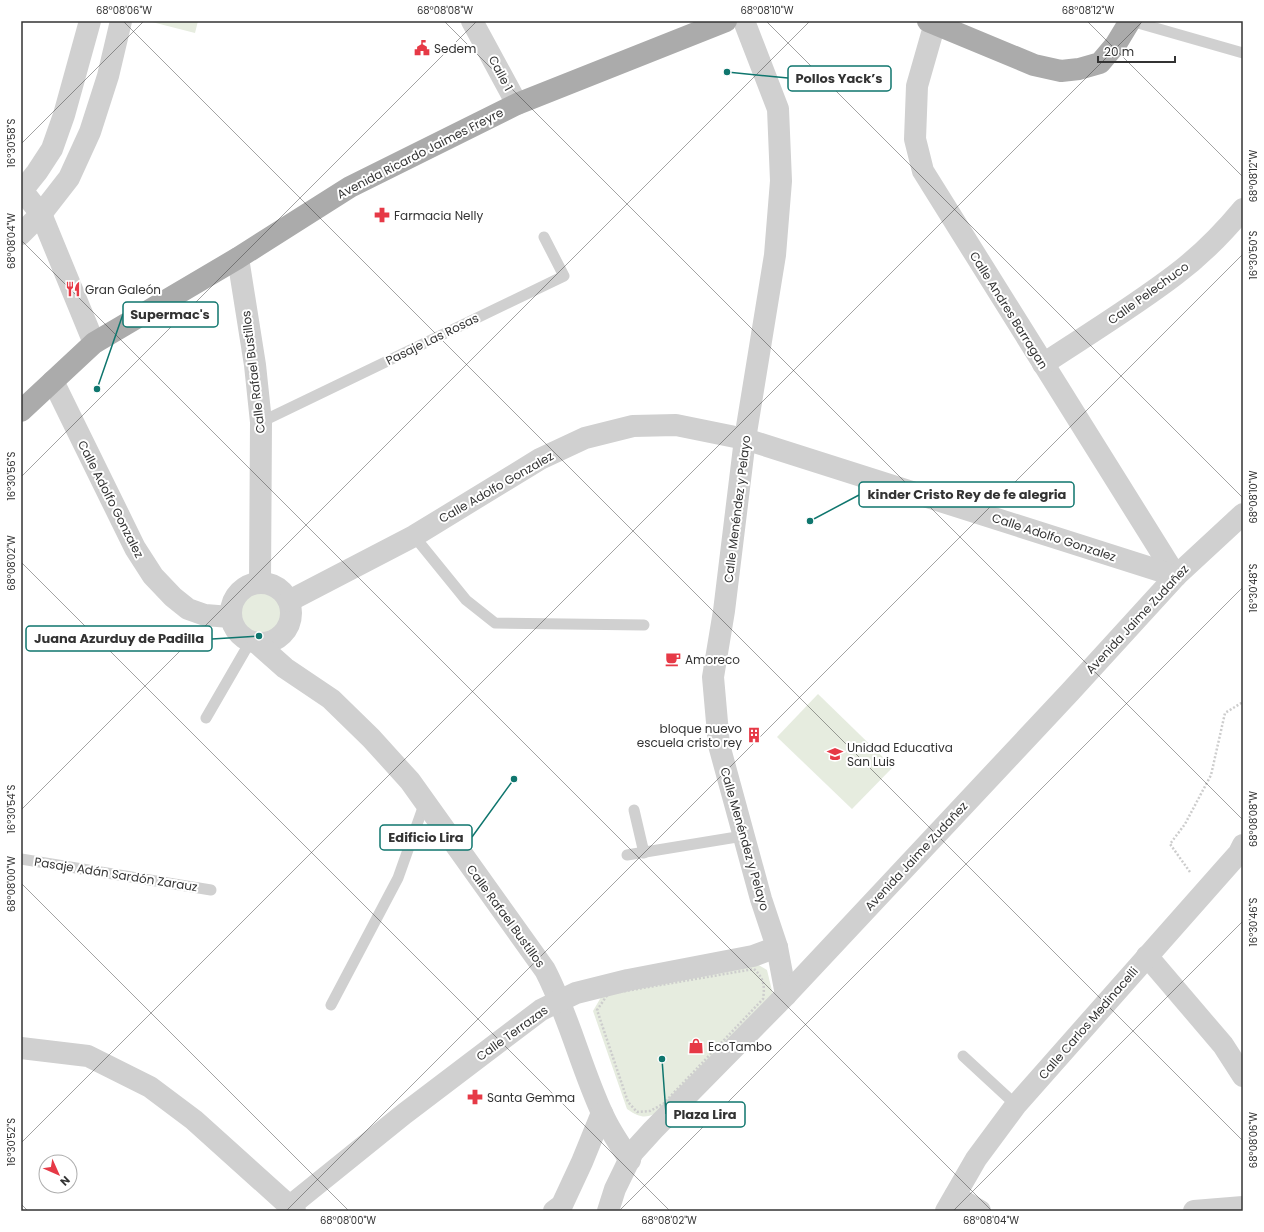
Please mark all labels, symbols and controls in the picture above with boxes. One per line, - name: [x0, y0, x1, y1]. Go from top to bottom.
- text: 68°08'06"W: [96, 3, 152, 18]
- text: 68°08'08"W: [417, 3, 473, 18]
- text: 68°08'10"W: [740, 3, 794, 18]
- text: 68°08'12"W: [1062, 3, 1115, 18]
- scale bar: [1098, 38, 1175, 64]
- public building icon: Sedem: [413, 39, 431, 57]
- place label: Sedem: [434, 40, 476, 57]
- text: 20 m: [1104, 43, 1134, 60]
- street label: Calle 1: [485, 52, 517, 94]
- callout: Pollos Yack’s: [788, 66, 891, 91]
- text: Pollos Yack’s: [795, 69, 883, 88]
- street label: Avenida Ricardo Jaimes Freyre: [334, 103, 506, 203]
- text: 16°30'58"S: [4, 118, 19, 167]
- text: 68°08'12"W: [1246, 149, 1261, 202]
- pharmacy icon: Farmacia Nelly: [373, 206, 391, 224]
- place label: Farmacia Nelly: [394, 207, 483, 224]
- text: 68°08'04"W: [4, 213, 19, 269]
- text: 16°30'50"S: [1246, 230, 1261, 279]
- street label: Calle Andres Barragan: [966, 248, 1052, 372]
- street label: Calle Pelechuco: [1104, 258, 1192, 328]
- restaurant icon: Gran Galeón: [64, 280, 82, 298]
- place label: Gran Galeón: [85, 281, 161, 298]
- callout: Supermac's: [123, 302, 218, 327]
- text: Supermac's: [130, 305, 210, 324]
- street label: Pasaje Las Rosas: [383, 309, 481, 369]
- street label: Calle Rafael Bustillos: [237, 310, 269, 434]
- street label: Calle Menéndez y Pelayo: [720, 434, 755, 584]
- street label: Calle Adolfo Gonzalez: [74, 437, 148, 561]
- street label: Calle Adolfo Gonzalez: [436, 447, 556, 527]
- text: 16°30'56"S: [4, 451, 19, 500]
- text: 68°08'10"W: [1246, 470, 1261, 524]
- callout: kinder Cristo Rey de fe alegria: [859, 482, 1074, 507]
- text: kinder Cristo Rey de fe alegria: [868, 485, 1067, 504]
- street label: Calle Adolfo Gonzalez: [990, 509, 1118, 565]
- text: 68°08'02"W: [4, 535, 19, 591]
- street label: Avenida Jaime Zudañez: [1082, 561, 1192, 677]
- text: 16°30'48"S: [1246, 563, 1261, 612]
- callout: Juana Azurduy de Padilla: [26, 626, 212, 651]
- text: Juana Azurduy de Padilla: [34, 629, 204, 648]
- cafe icon: Amoreco: [664, 650, 682, 668]
- place label: Amoreco: [685, 651, 740, 668]
- place label: bloque nuevo escuela cristo rey: [637, 720, 742, 751]
- building icon: bloque nuevo escuela cristo rey: [745, 726, 763, 744]
- place label: Unidad Educativa San Luis: [847, 739, 953, 770]
- school or university icon: Unidad Educativa San Luis: [826, 745, 844, 763]
- street label: Calle Menéndez y Pelayo: [716, 765, 774, 913]
- text: 16°30'54"S: [4, 784, 19, 833]
- text: 68°08'08"W: [1246, 791, 1261, 847]
- street label: Avenida Jaime Zudañez: [861, 798, 971, 914]
- callout: Edificio Lira: [380, 825, 472, 850]
- text: Edificio Lira: [388, 828, 464, 847]
- street label: Pasaje Adán Sardón Zarauz: [33, 853, 199, 895]
- text: 68°08'00"W: [4, 856, 19, 912]
- street label: Calle Rafael Bustillos: [463, 861, 549, 971]
- text: 16°30'46"S: [1246, 897, 1261, 946]
- street label: Calle Carlos Medinacelli: [1034, 963, 1142, 1083]
- street label: Calle Terrazas: [473, 1001, 551, 1065]
- shop icon: EcoTambo: [687, 1037, 705, 1055]
- place label: EcoTambo: [708, 1038, 772, 1055]
- pharmacy icon: Santa Gemma: [466, 1088, 484, 1106]
- place label: Santa Gemma: [487, 1089, 575, 1106]
- callout: Plaza Lira: [666, 1102, 745, 1127]
- text: Plaza Lira: [673, 1105, 737, 1124]
- text: 68°08'06"W: [1246, 1112, 1261, 1168]
- text: 16°30'52"S: [4, 1118, 19, 1166]
- north arrow: [38, 1154, 78, 1194]
- text: N: [56, 1172, 74, 1190]
- text: 68°08'00"W: [320, 1213, 376, 1228]
- text: 68°08'02"W: [641, 1213, 697, 1228]
- text: 68°08'04"W: [963, 1213, 1019, 1228]

